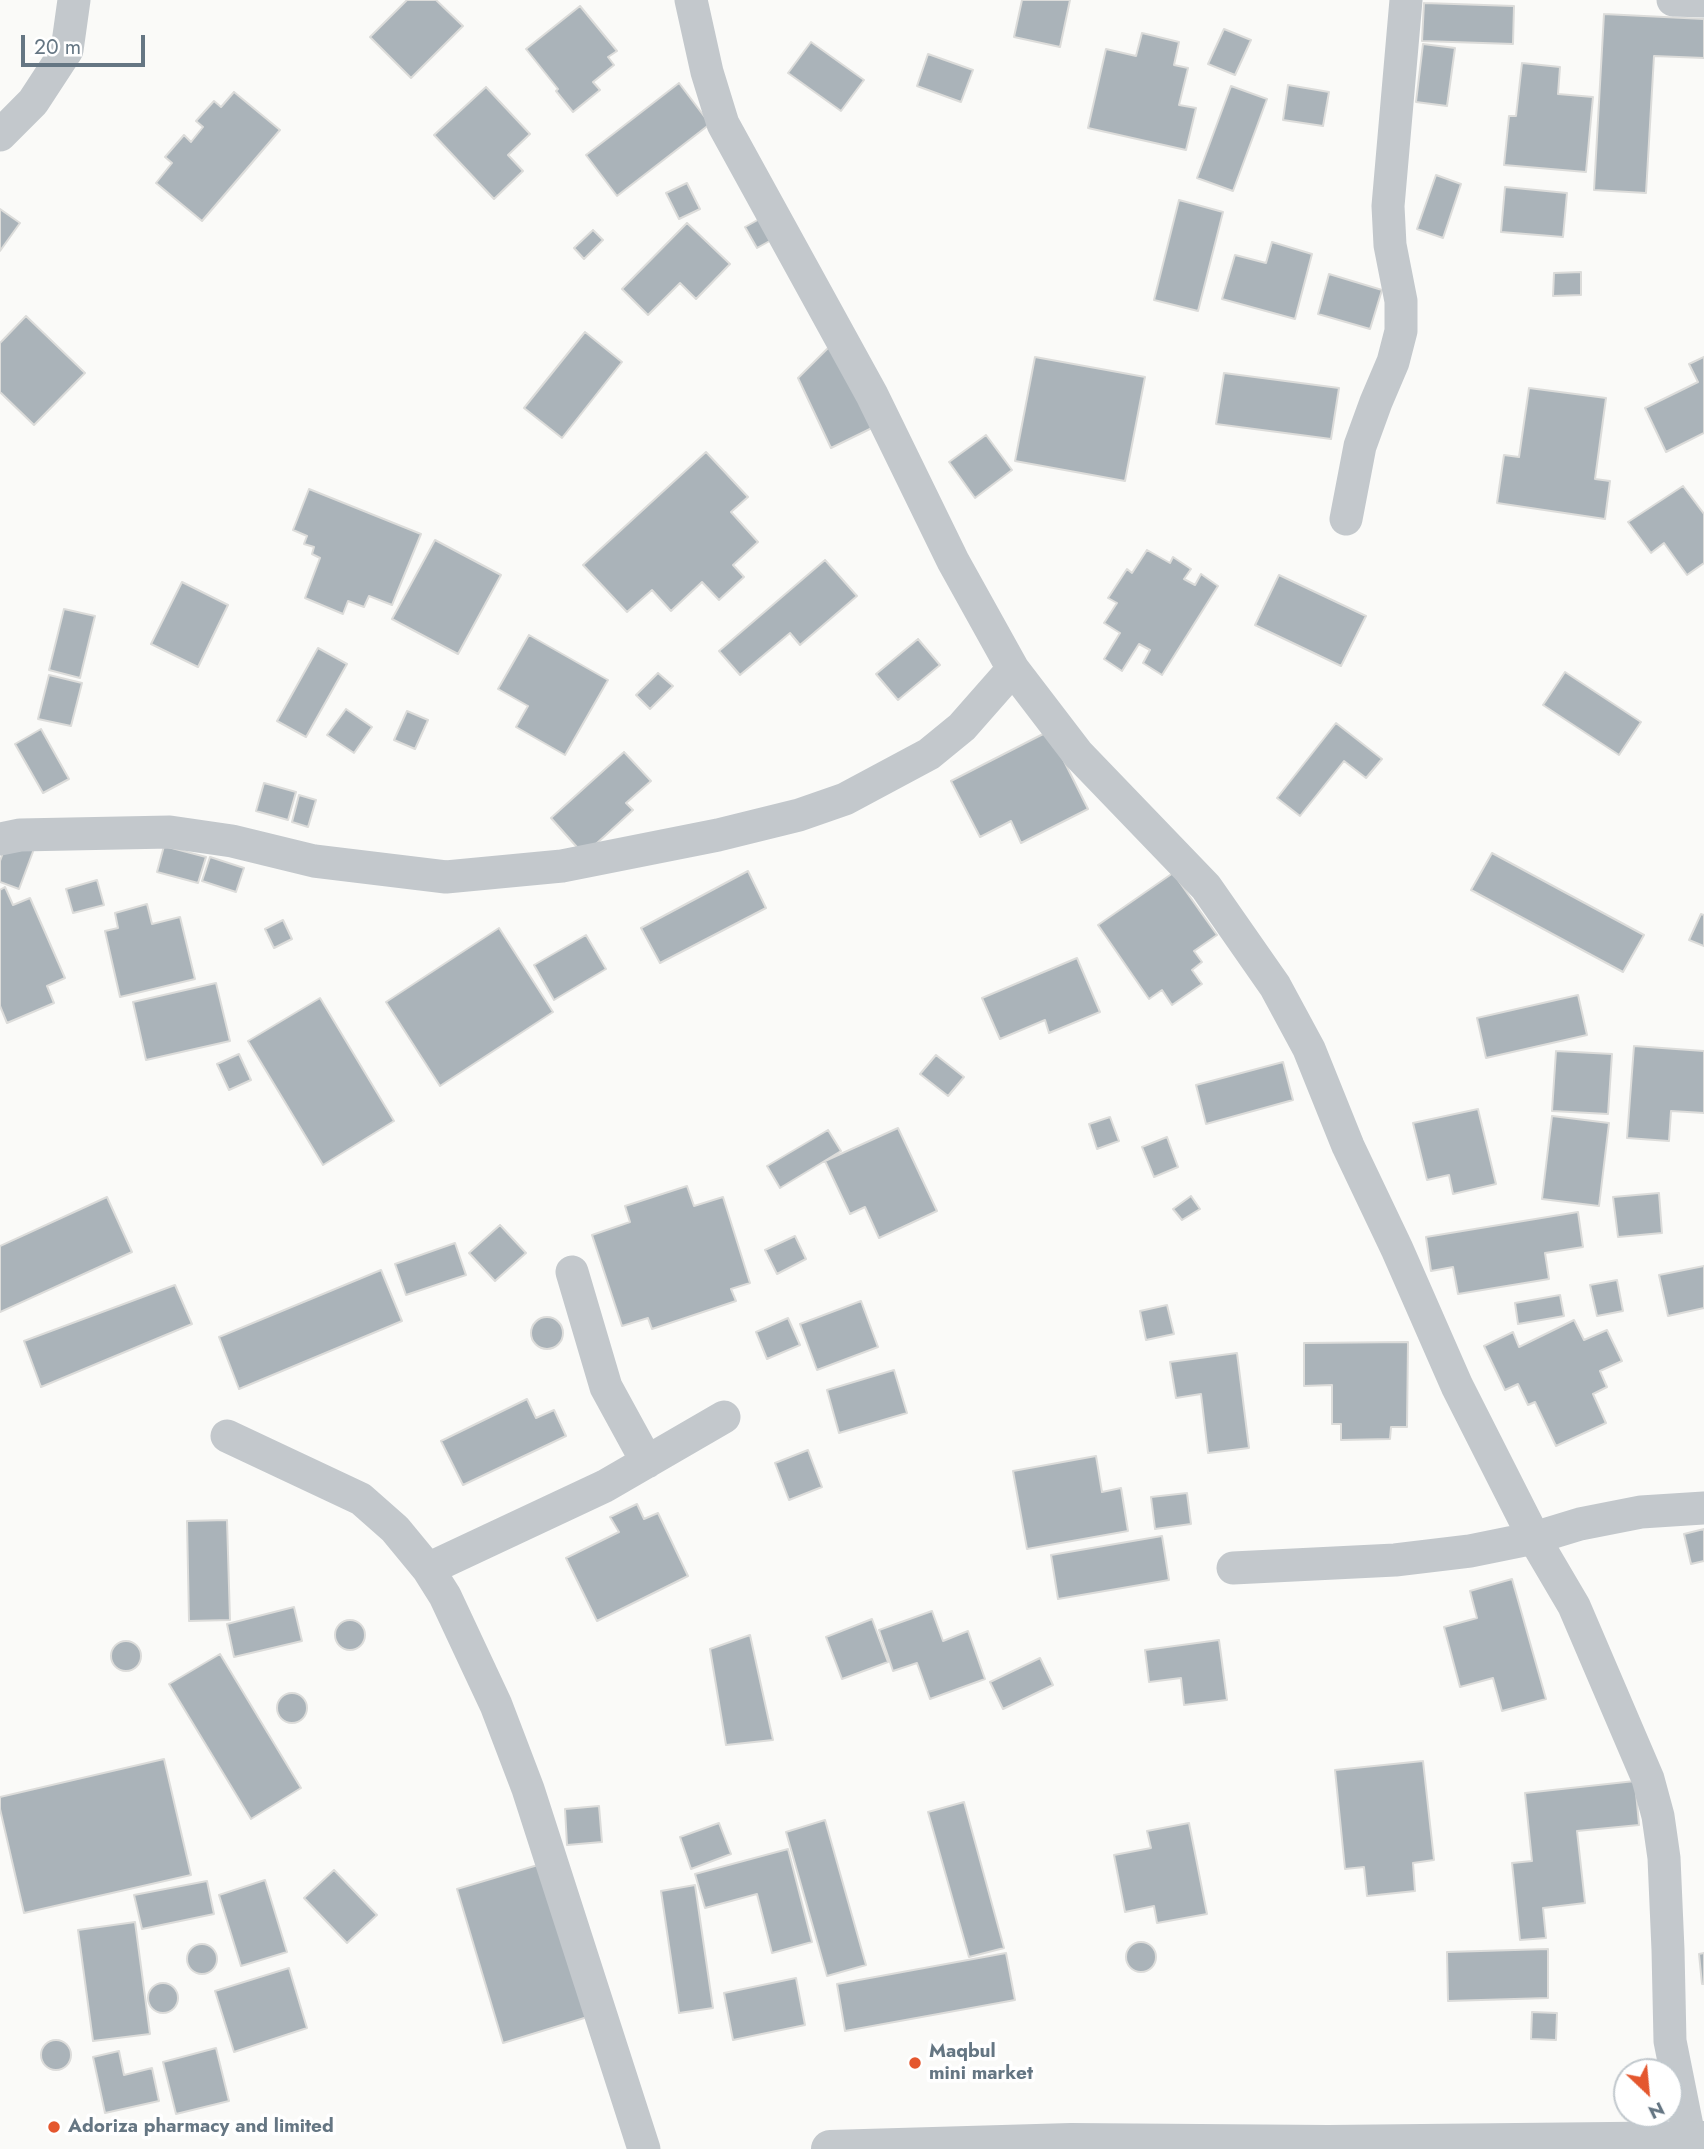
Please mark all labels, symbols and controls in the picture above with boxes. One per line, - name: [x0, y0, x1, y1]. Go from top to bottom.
- scale bar: [24, 21, 149, 65]
- text: 20 m: [34, 32, 81, 62]
- place label: Maqbul mini market: [929, 2041, 1033, 2085]
- marker: Maqbul mini market: [907, 2055, 923, 2071]
- north arrow: [1613, 2058, 1683, 2128]
- text: N: [1644, 2095, 1669, 2126]
- place label: Adoriza pharmacy and limited: [68, 2116, 334, 2138]
- marker: Adoriza pharmacy and limited: [46, 2119, 62, 2135]

